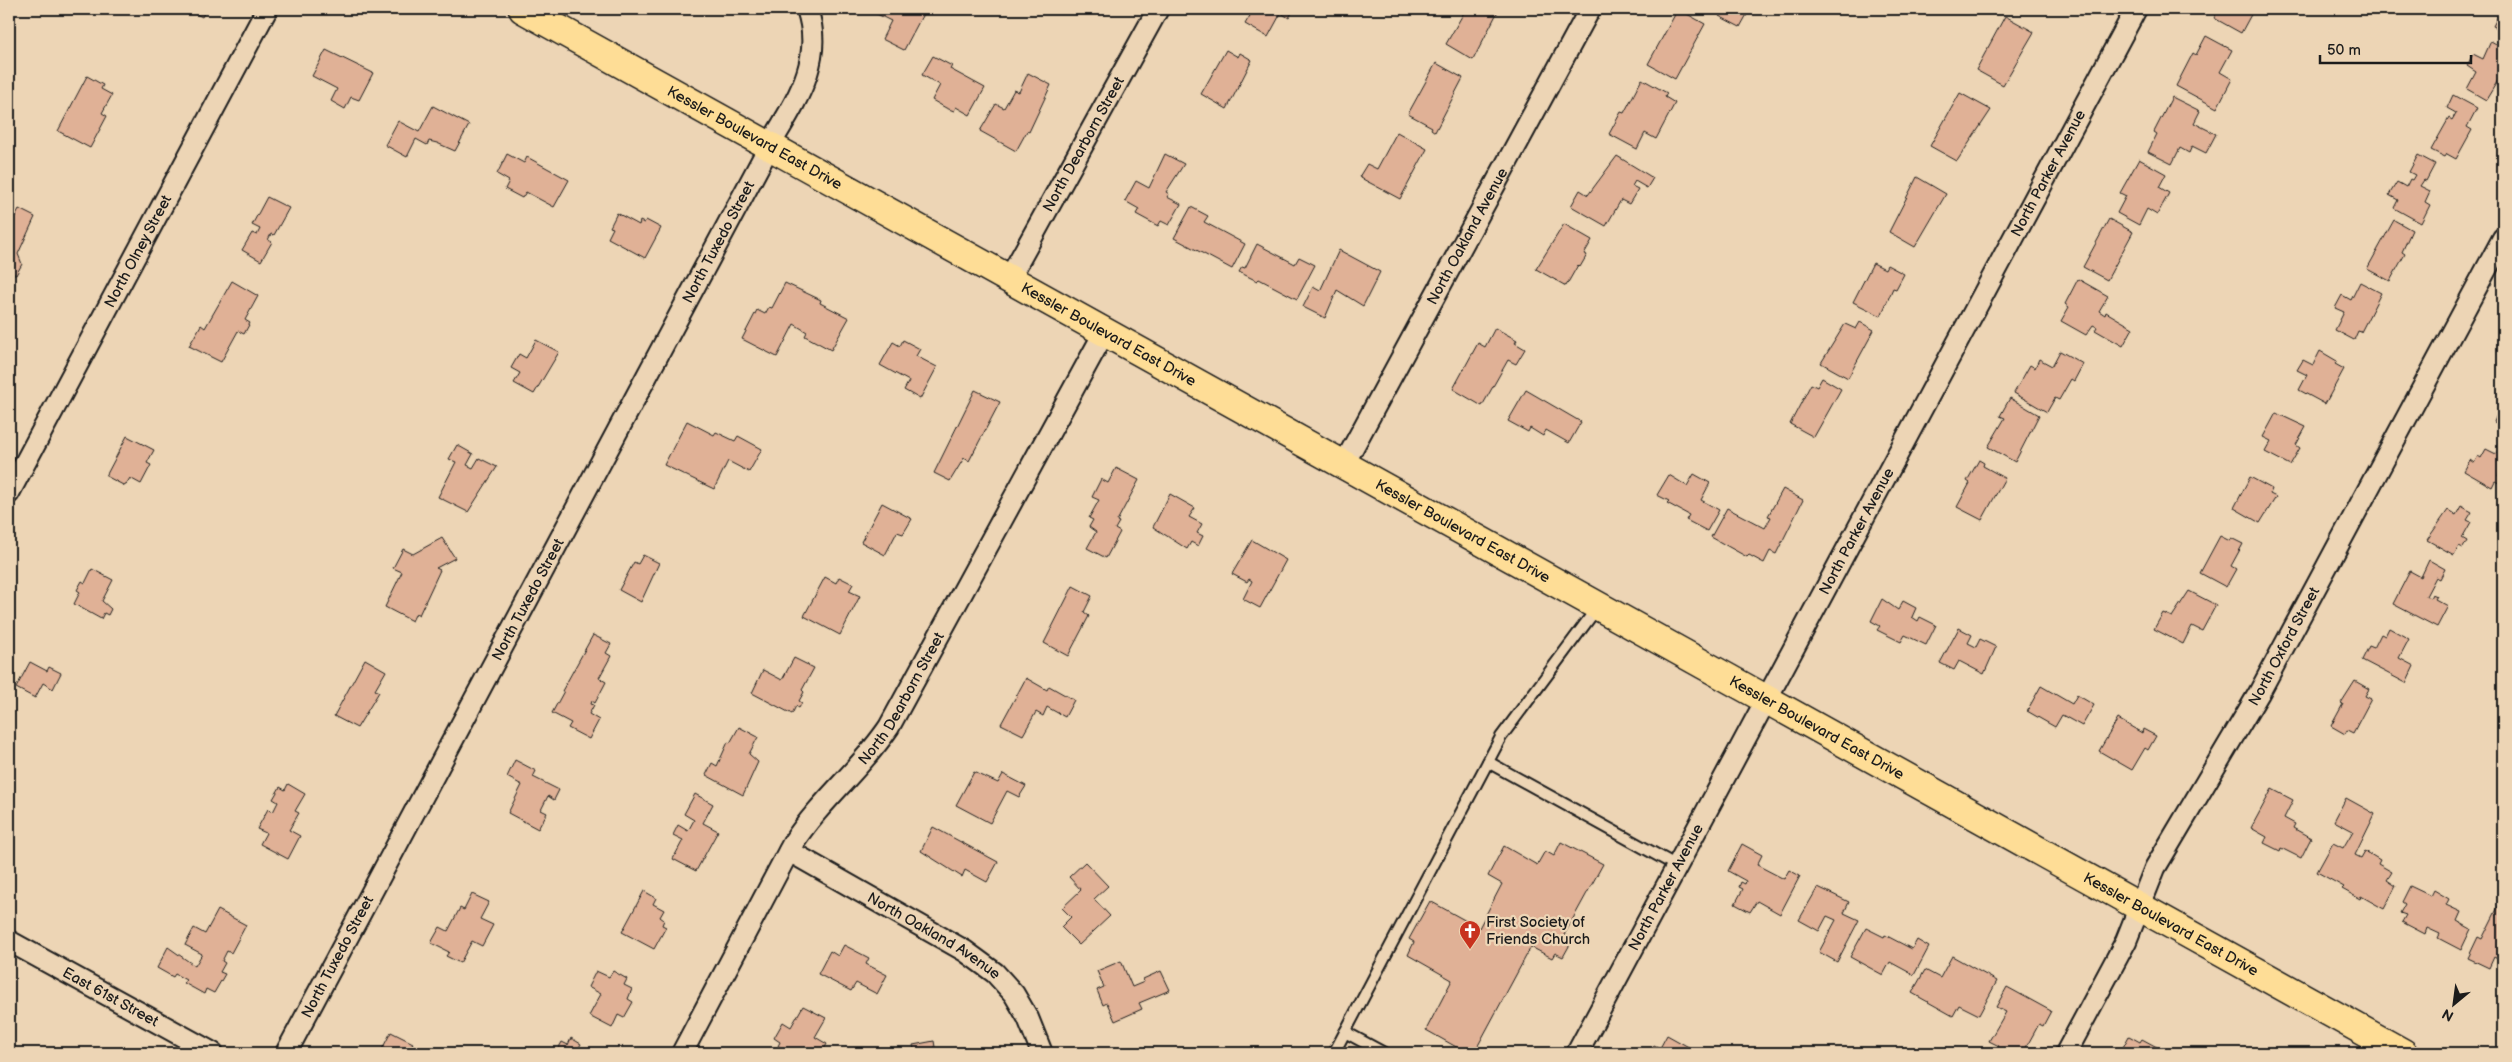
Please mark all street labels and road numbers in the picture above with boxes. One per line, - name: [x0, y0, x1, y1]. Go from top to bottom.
- street label: North Dearborn Street: [1039, 73, 1129, 215]
- street label: Kessler Boulevard East Drive: [664, 82, 845, 194]
- street label: North Parker Avenue: [2007, 107, 2090, 240]
- street label: North Oakland Avenue: [1423, 165, 1512, 308]
- street label: North Tuxedo Street: [678, 178, 759, 307]
- street label: North Olney Street: [100, 191, 176, 311]
- street label: Kessler Boulevard East Drive: [1018, 279, 1199, 391]
- street label: North Parker Avenue: [1815, 465, 1899, 598]
- street label: Kessler Boulevard East Drive: [1372, 475, 1553, 588]
- street label: North Tuxedo Street: [488, 535, 569, 664]
- street label: North Oxford Street: [2244, 584, 2324, 710]
- street label: North Dearborn Street: [854, 629, 949, 769]
- street label: Kessler Boulevard East Drive: [1726, 672, 1908, 784]
- street label: North Parker Avenue: [1625, 821, 1708, 954]
- street label: Kessler Boulevard East Drive: [2080, 868, 2262, 981]
- street label: North Oakland Avenue: [864, 888, 1005, 983]
- street label: North Tuxedo Street: [297, 892, 378, 1021]
- street label: East 61st Street: [59, 963, 162, 1031]

